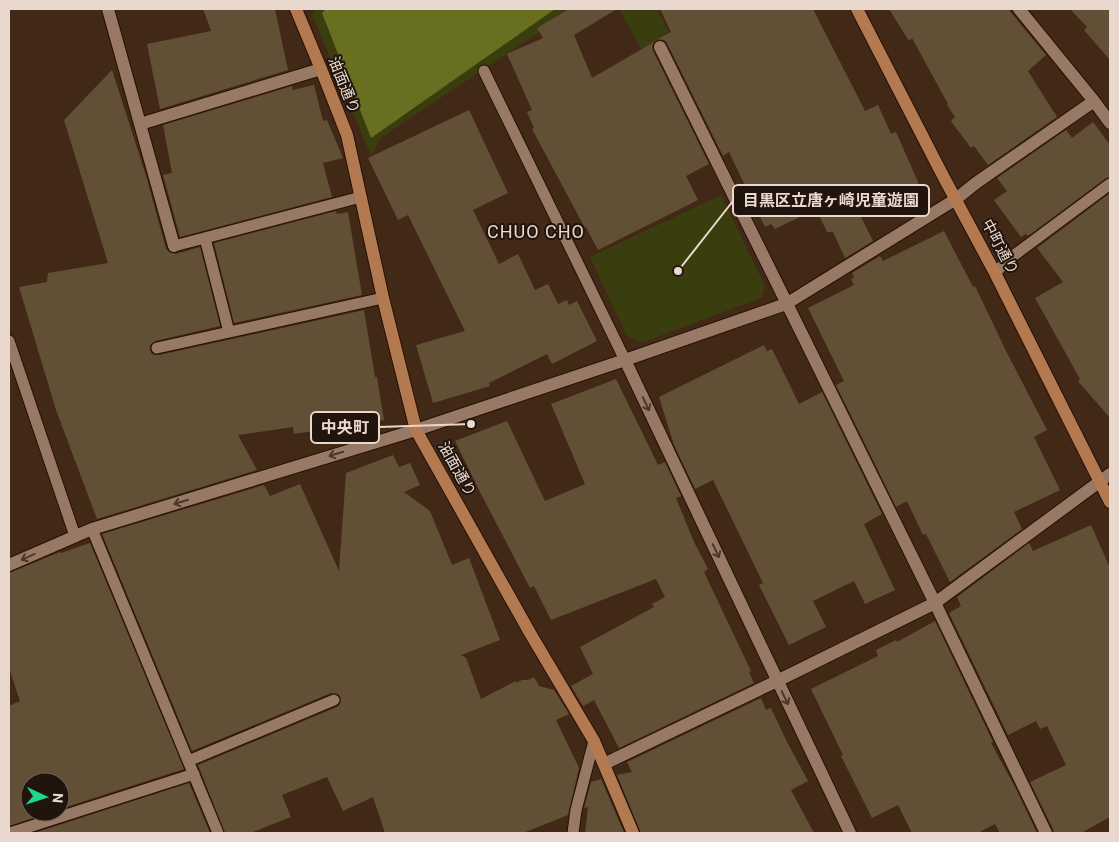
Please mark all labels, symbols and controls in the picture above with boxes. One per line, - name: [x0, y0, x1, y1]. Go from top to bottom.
- street label: 油面通り: [324, 54, 364, 116]
- callout: 目黒区立唐ヶ崎児童遊園: [733, 185, 929, 216]
- text: 目黒区立唐ヶ崎児童遊園: [743, 191, 919, 210]
- street label: 中町通り: [978, 216, 1022, 278]
- district label: CHUO CHO: [487, 221, 585, 242]
- one-way arrow: [642, 396, 651, 411]
- callout: 中央町: [311, 412, 379, 443]
- text: 中央町: [321, 418, 369, 437]
- street label: 油面通り: [435, 438, 479, 500]
- one-way arrow: [328, 450, 344, 460]
- one-way arrow: [173, 498, 189, 507]
- one-way arrow: [712, 543, 721, 558]
- one-way arrow: [21, 552, 36, 562]
- one-way arrow: [781, 690, 791, 705]
- north arrow: [20, 772, 70, 822]
- text: N: [50, 792, 66, 803]

